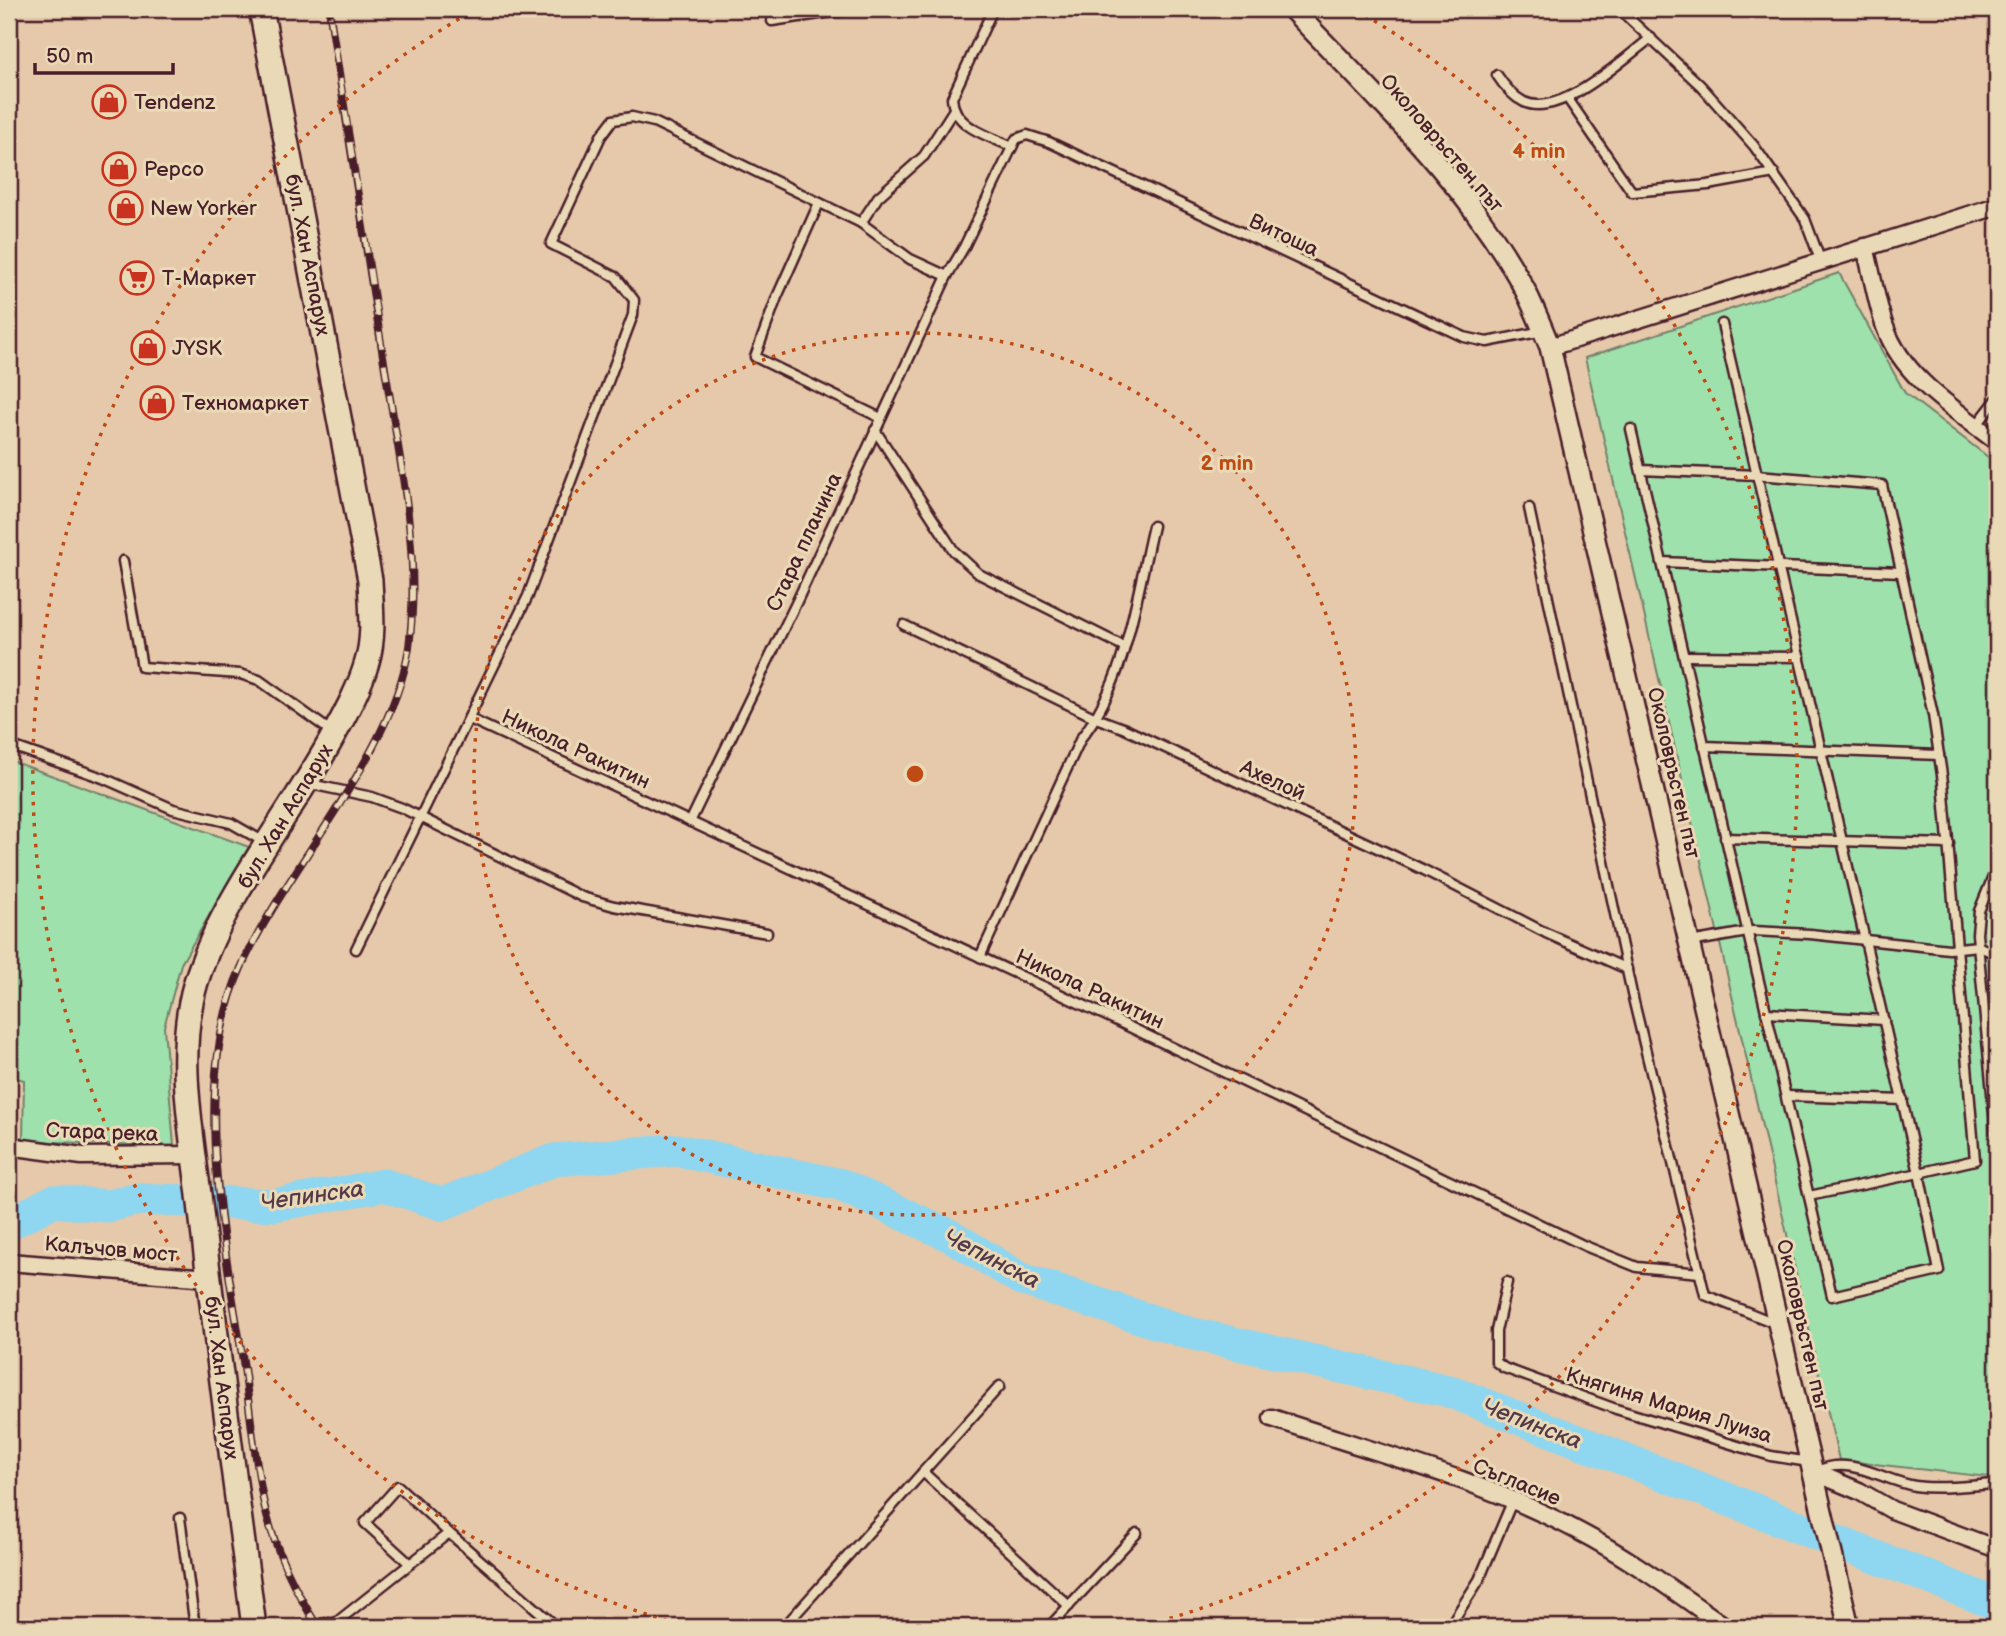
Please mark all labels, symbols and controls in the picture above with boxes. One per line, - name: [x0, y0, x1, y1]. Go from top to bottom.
- scale bar: [35, 32, 173, 76]
- text: 50 m: [46, 44, 93, 69]
- street label: Околовръстен път: [1375, 69, 1509, 218]
- shop icon: Tendenz: [90, 83, 128, 121]
- place label: Tendenz: [134, 90, 216, 115]
- text: 4 min: [1513, 139, 1565, 164]
- shop icon: Pepco: [100, 150, 138, 188]
- place label: Pepco: [144, 157, 204, 182]
- street label: бул. Хан Аспарух: [280, 172, 336, 339]
- shop icon: New Yorker: [107, 189, 145, 227]
- place label: New Yorker: [150, 196, 257, 221]
- street label: Витоша: [1245, 208, 1323, 263]
- supermarket icon: Т-Маркет: [118, 259, 156, 297]
- place label: Т-Маркет: [162, 266, 257, 291]
- shop icon: JYSK: [129, 329, 167, 367]
- place label: JYSK: [172, 336, 222, 361]
- shop icon: Техномаркет: [138, 384, 176, 422]
- place label: Техномаркет: [182, 391, 309, 416]
- text: 2 min: [1200, 451, 1254, 476]
- street label: Стара планина: [761, 468, 848, 616]
- street label: Околовръстен път: [1642, 685, 1705, 861]
- street label: Никола Ракитин: [498, 704, 654, 795]
- street label: бул. Хан Аспарух: [232, 739, 339, 893]
- street label: Ахелой: [1235, 754, 1309, 806]
- centre of rings: [903, 762, 927, 786]
- street label: Никола Ракитин: [1012, 944, 1168, 1035]
- street label: Стара река: [45, 1118, 159, 1147]
- water label: Чепинска: [258, 1175, 366, 1217]
- water label: Чепинска: [939, 1223, 1044, 1295]
- street label: Калъчов мост: [44, 1231, 179, 1268]
- street label: Околовръстен път: [1771, 1237, 1834, 1413]
- street label: бул. Хан Аспарух: [199, 1295, 244, 1462]
- street label: Княгиня Мария Луиза: [1563, 1362, 1776, 1449]
- water label: Чепинска: [1478, 1392, 1585, 1456]
- street label: Съгласие: [1469, 1454, 1565, 1511]

